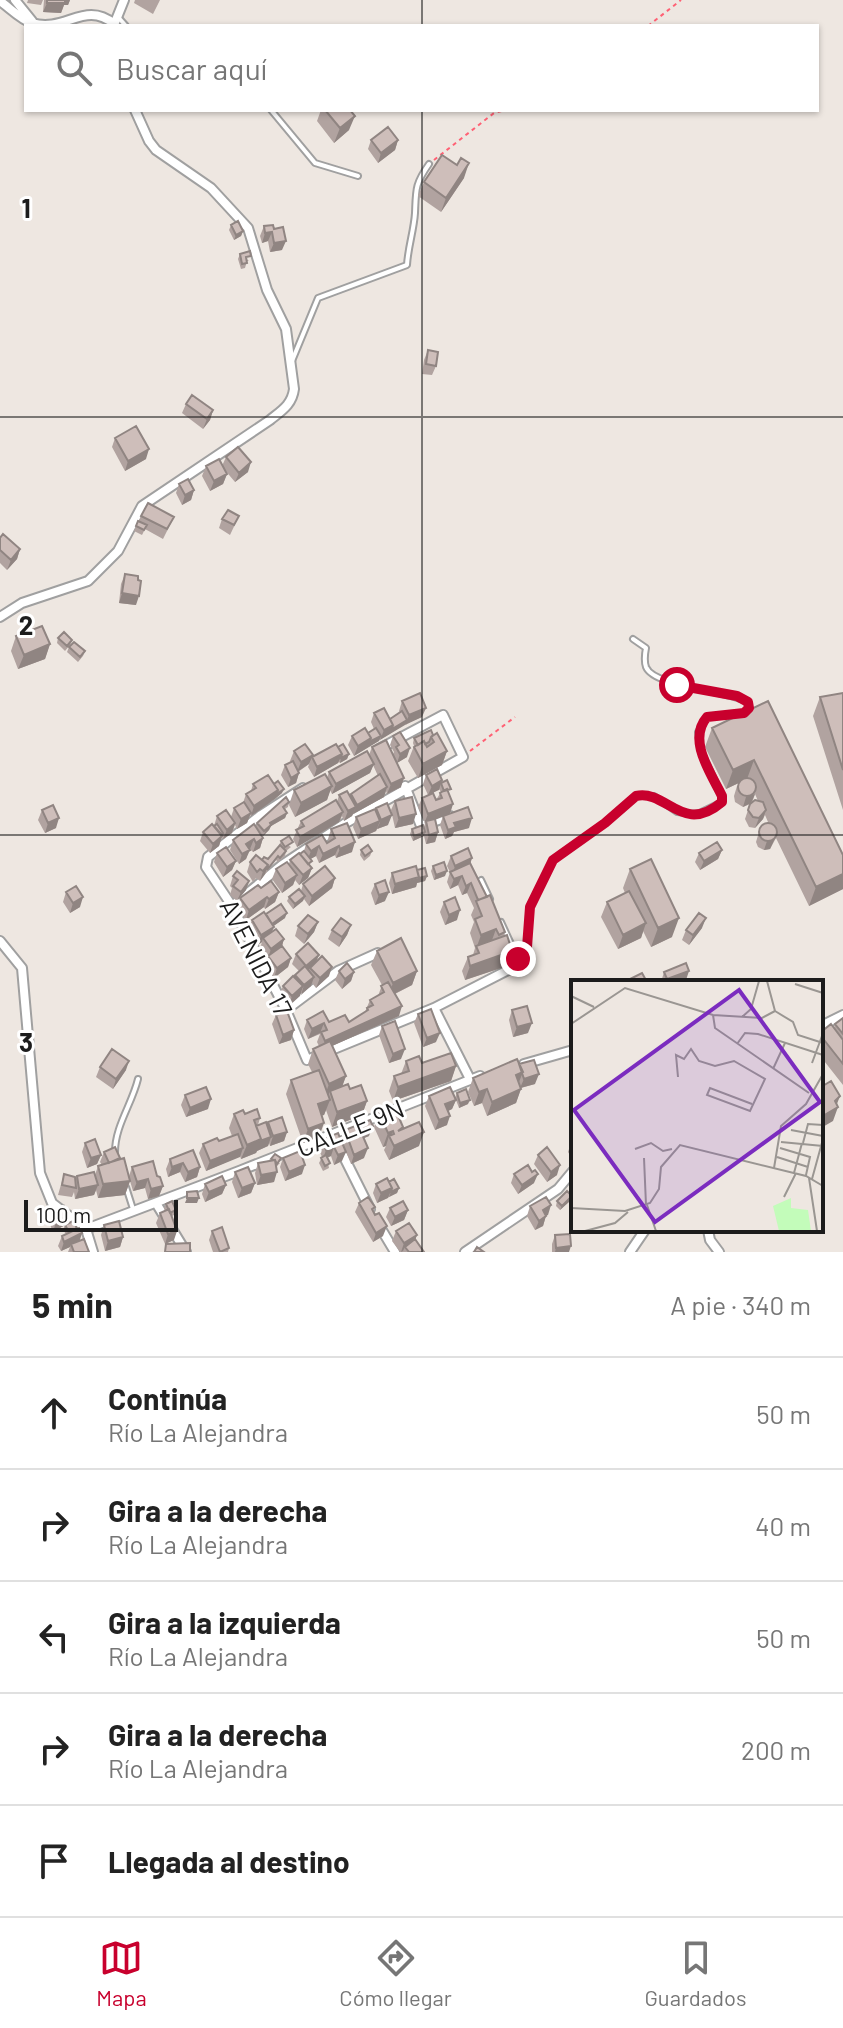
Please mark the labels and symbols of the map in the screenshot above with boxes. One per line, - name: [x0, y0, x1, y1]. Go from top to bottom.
- text: 1: [21, 192, 31, 223]
- text: 2: [19, 609, 33, 640]
- route start: [659, 667, 695, 703]
- street label: AVENIDA 17: [214, 893, 300, 1021]
- route end: [500, 941, 536, 977]
- inset map: [571, 980, 823, 1232]
- text: 3: [19, 1026, 33, 1057]
- street label: CALLE 9N: [292, 1091, 408, 1163]
- scale bar: [24, 1196, 178, 1232]

